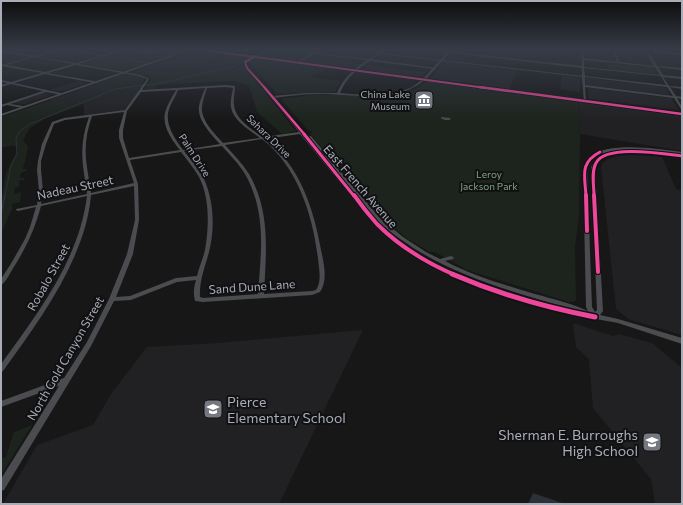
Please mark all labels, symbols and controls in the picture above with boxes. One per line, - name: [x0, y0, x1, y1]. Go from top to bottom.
- place label: China Lake Museum: [361, 88, 410, 112]
- museum icon: China Lake Museum: [413, 89, 435, 111]
- street label: Sahara Drive: [244, 112, 294, 160]
- street label: Palm Drive: [177, 131, 213, 179]
- street label: East French Avenue: [321, 142, 401, 230]
- park label: Leroy Jackson Park: [460, 168, 518, 192]
- street label: Nadeau Street: [36, 172, 115, 202]
- street label: Robalo Street: [24, 241, 72, 313]
- street label: Sand Dune Lane: [208, 276, 296, 296]
- street label: North Gold Canyon Street: [24, 293, 106, 422]
- place label: Pierce Elementary School: [227, 393, 346, 426]
- school or university icon: Pierce Elementary School: [202, 398, 224, 420]
- place label: Sherman E. Burroughs High School: [498, 426, 638, 459]
- school or university icon: Sherman E. Burroughs High School: [641, 431, 663, 453]

